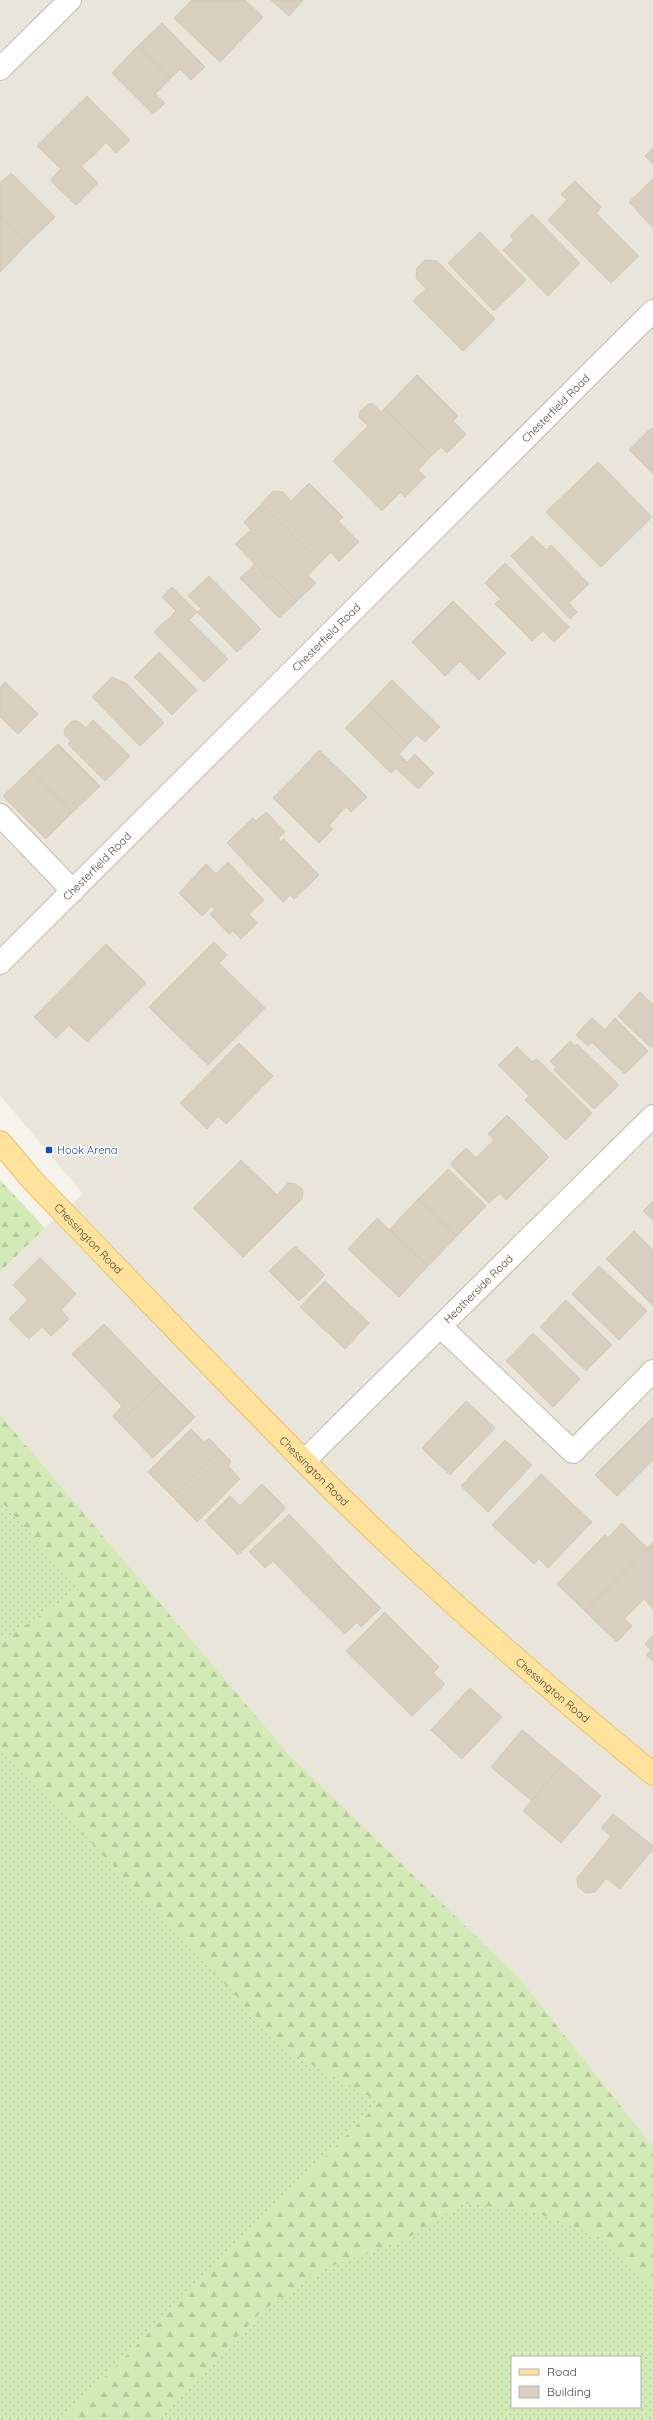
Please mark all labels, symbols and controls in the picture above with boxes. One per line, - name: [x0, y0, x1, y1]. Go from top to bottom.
- street label: Chesterfield Road: [518, 371, 593, 445]
- street label: Chesterfield Road: [289, 600, 363, 674]
- street label: Chesterfield Road: [60, 829, 134, 903]
- place label: Hook Arena: [57, 1143, 117, 1157]
- marker: Hook Arena: [44, 1145, 54, 1155]
- street label: Chessington Road: [51, 1200, 126, 1277]
- street label: Heatherside Road: [441, 1251, 516, 1326]
- street label: Chessington Road: [276, 1433, 352, 1509]
- street label: Chessington Road: [513, 1655, 592, 1726]
- legend: [511, 2356, 641, 2408]
- text: Road: [547, 2364, 577, 2379]
- text: Building: [547, 2384, 591, 2399]

